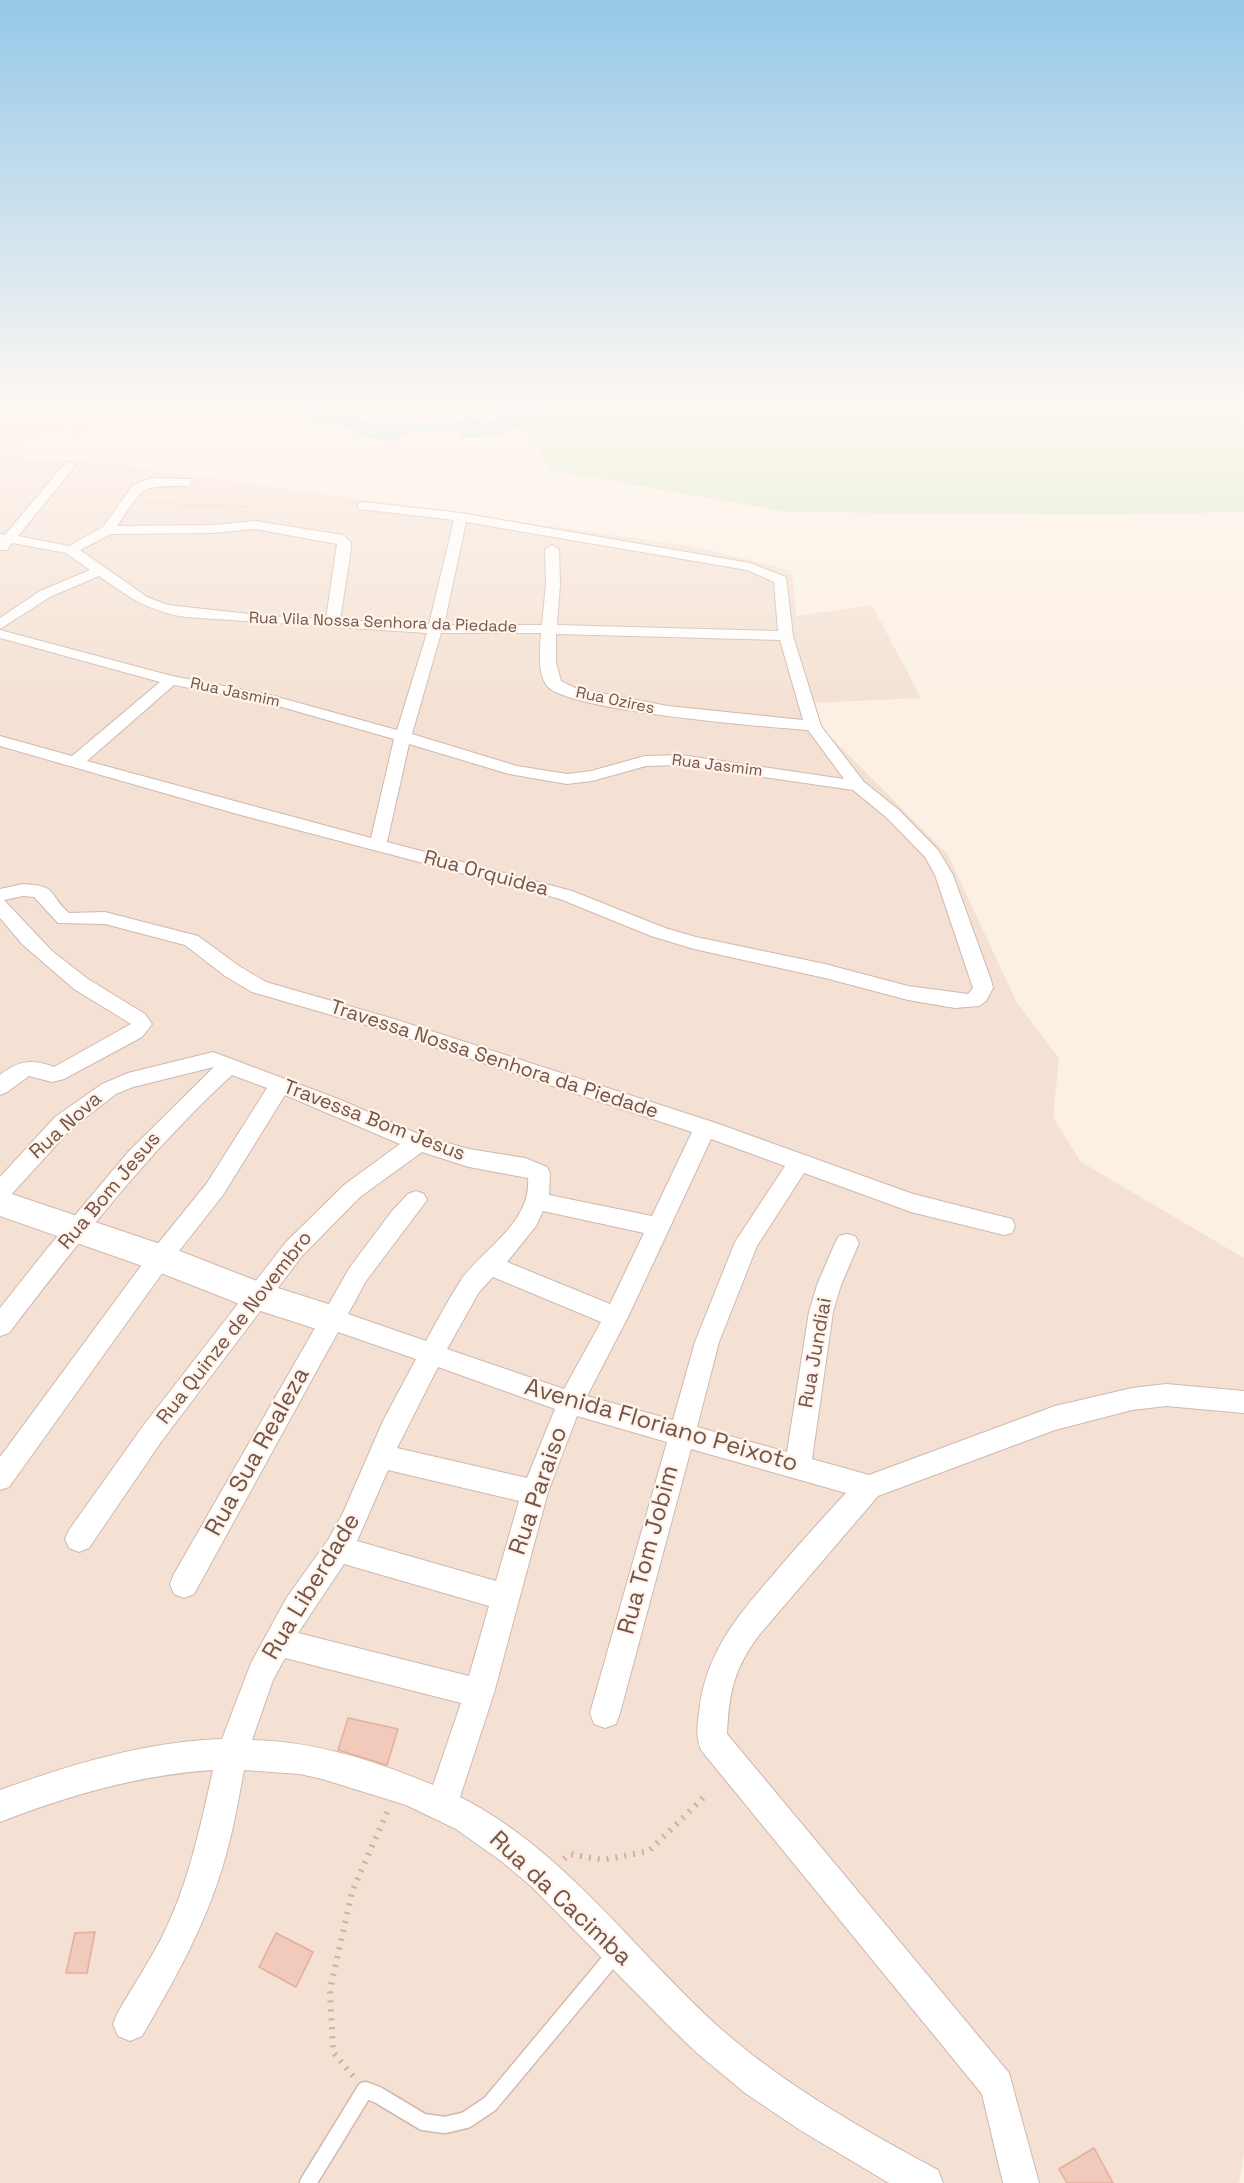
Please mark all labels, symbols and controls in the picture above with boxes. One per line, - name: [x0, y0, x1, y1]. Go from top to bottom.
- street label: Rua Vila Nossa Senhora da Piedade: [249, 609, 517, 637]
- street label: Rua Jasmim: [188, 674, 282, 712]
- street label: Rua Ozires: [574, 683, 656, 719]
- street label: Rua Jasmim: [671, 751, 763, 781]
- street label: Rua Orquidea: [421, 846, 551, 902]
- street label: Travessa Nossa Senhora da Piedade: [327, 996, 661, 1124]
- street label: Travessa Bom Jesus: [280, 1075, 468, 1167]
- street label: Rua Nova: [25, 1087, 107, 1165]
- street label: Rua Bom Jesus: [54, 1127, 166, 1255]
- street label: Rua Quinze de Novembro: [152, 1227, 318, 1429]
- street label: Rua Jundiai: [794, 1296, 838, 1410]
- street label: Rua Sua Realeza: [200, 1363, 316, 1541]
- street label: Avenida Floriano Peixoto: [521, 1373, 801, 1479]
- street label: Rua Paraiso: [504, 1423, 574, 1559]
- street label: Rua Tom Jobim: [613, 1462, 685, 1638]
- street label: Rua Liberdade: [257, 1509, 367, 1665]
- street label: Rua da Cacimba: [483, 1826, 637, 1972]

